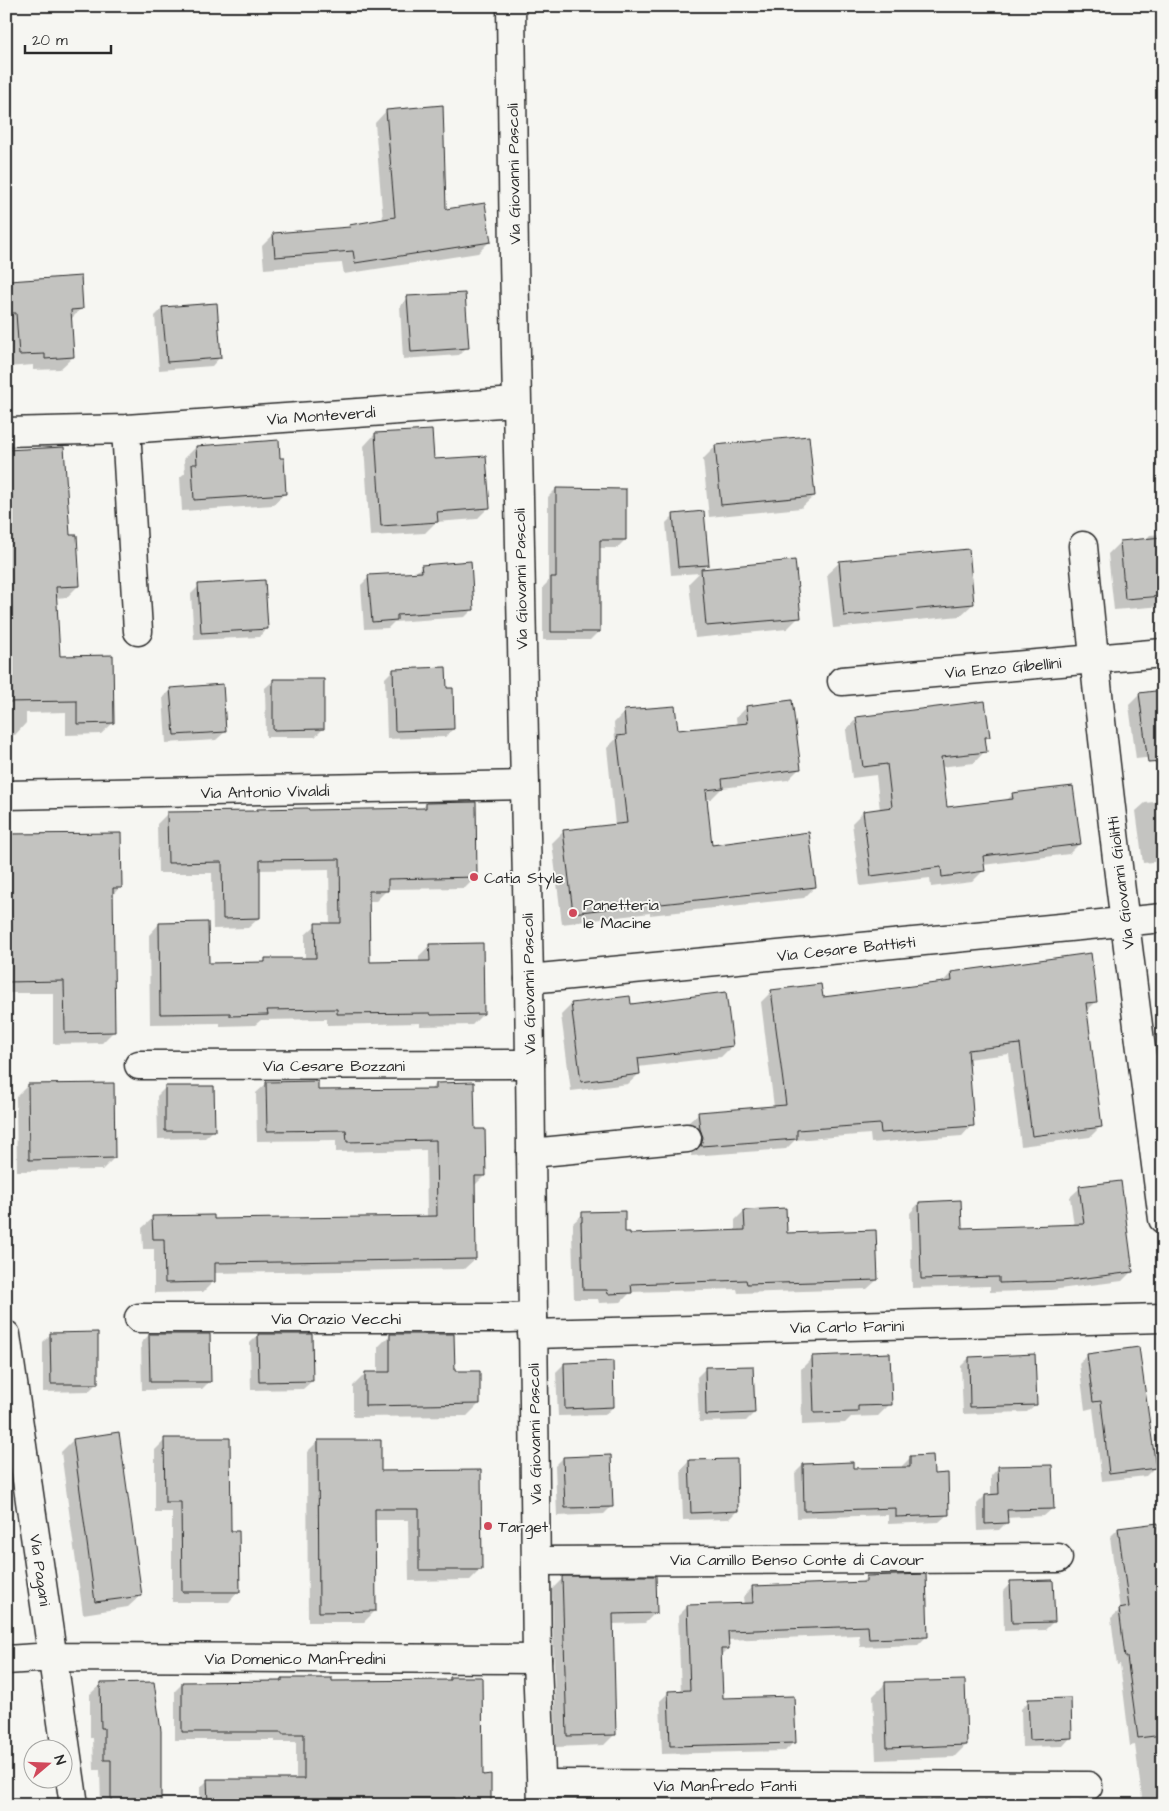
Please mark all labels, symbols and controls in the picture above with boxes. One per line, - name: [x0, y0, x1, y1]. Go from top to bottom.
- scale bar: [25, 22, 111, 54]
- text: 20 m: [32, 30, 68, 51]
- street label: Via Giovanni Pascoli: [502, 103, 526, 245]
- street label: Via Monteverdi: [266, 401, 377, 431]
- street label: Via Giovanni Pascoli: [509, 508, 533, 650]
- street label: Via Enzo Gibellini: [944, 652, 1063, 684]
- street label: Via Antonio Vivaldi: [201, 780, 330, 804]
- street label: Via Giovanni Giolitti: [1102, 815, 1140, 951]
- place label: Catia Style: [484, 867, 564, 890]
- marker: Catia Style: [468, 871, 480, 883]
- place label: Panetteria le Macine: [583, 894, 659, 934]
- marker: Panetteria le Macine: [567, 907, 579, 919]
- street label: Via Giovanni Pascoli: [517, 913, 541, 1055]
- street label: Via Cesare Battisti: [776, 931, 917, 967]
- street label: Via Cesare Bozzani: [263, 1055, 405, 1077]
- street label: Via Orazio Vecchi: [271, 1308, 401, 1330]
- street label: Via Carlo Farini: [790, 1315, 905, 1339]
- street label: Via Giovanni Pascoli: [523, 1363, 547, 1505]
- place label: Target: [498, 1516, 549, 1539]
- marker: Target: [482, 1520, 494, 1532]
- street label: Via Pagani: [23, 1533, 56, 1608]
- street label: Via Camillo Benso Conte di Cavour: [670, 1549, 924, 1571]
- street label: Via Domenico Manfredini: [205, 1648, 386, 1670]
- north arrow: [22, 1738, 72, 1788]
- text: N: [48, 1753, 70, 1768]
- street label: Via Manfredo Fanti: [653, 1775, 797, 1797]

